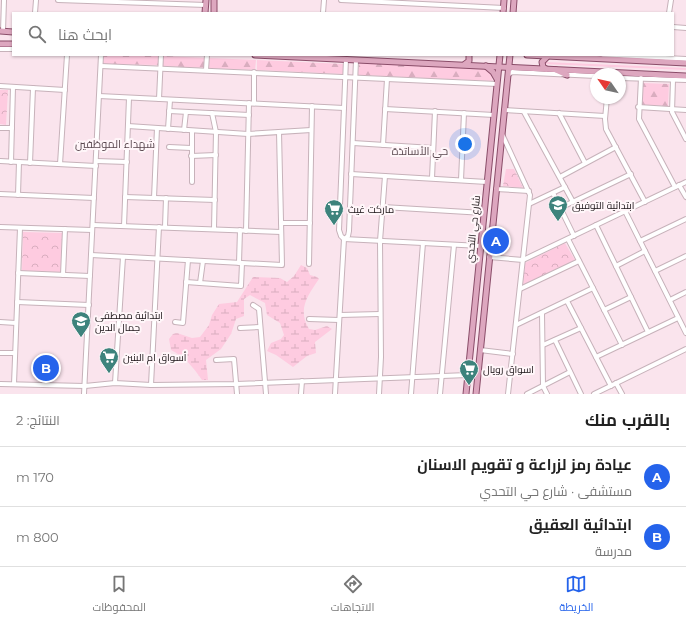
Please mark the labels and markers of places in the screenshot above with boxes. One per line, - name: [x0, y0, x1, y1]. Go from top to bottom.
- school or university icon: ابتدائية التوفيق: [547, 194, 569, 222]
- supermarket icon: ماركت غيث: [323, 198, 345, 226]
- place label: ابتدائية التوفيق: [572, 199, 634, 212]
- place label: ماركت غيث: [348, 203, 394, 216]
- pin: A: [483, 226, 509, 256]
- place label: ابتدائية مصطفى جمال الدين: [95, 309, 163, 334]
- school or university icon: ابتدائية مصطفى جمال الدين: [70, 310, 92, 338]
- supermarket icon: أسواق ام البنين: [98, 346, 120, 374]
- place label: أسواق ام البنين: [123, 351, 187, 365]
- pin: B: [33, 353, 59, 383]
- supermarket icon: اسواق رويال: [458, 358, 480, 386]
- place label: اسواق رويال: [483, 363, 534, 376]

